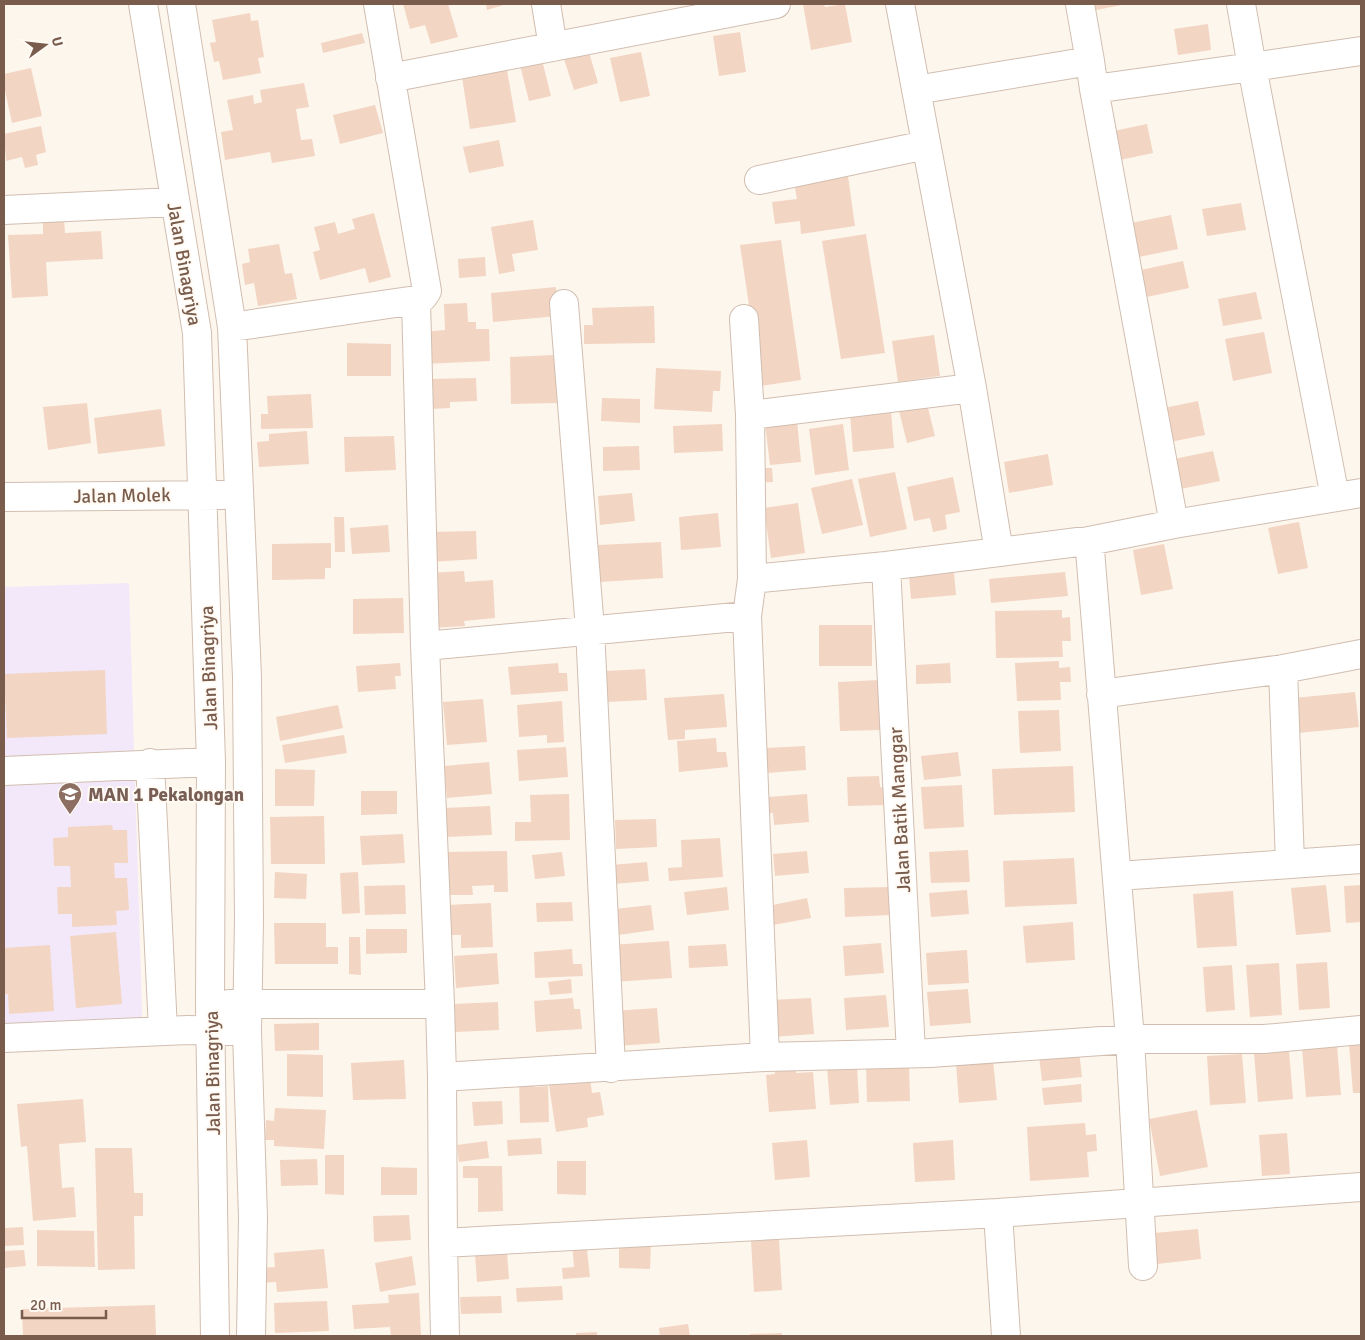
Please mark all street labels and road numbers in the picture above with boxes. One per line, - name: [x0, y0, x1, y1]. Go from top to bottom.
- street label: Jalan Binagriya: [161, 201, 207, 328]
- street label: Jalan Molek: [73, 483, 171, 509]
- street label: Jalan Binagriya: [195, 605, 223, 731]
- street label: Jalan Batik Manggar: [884, 726, 916, 893]
- street label: Jalan Binagriya: [200, 1010, 226, 1135]

